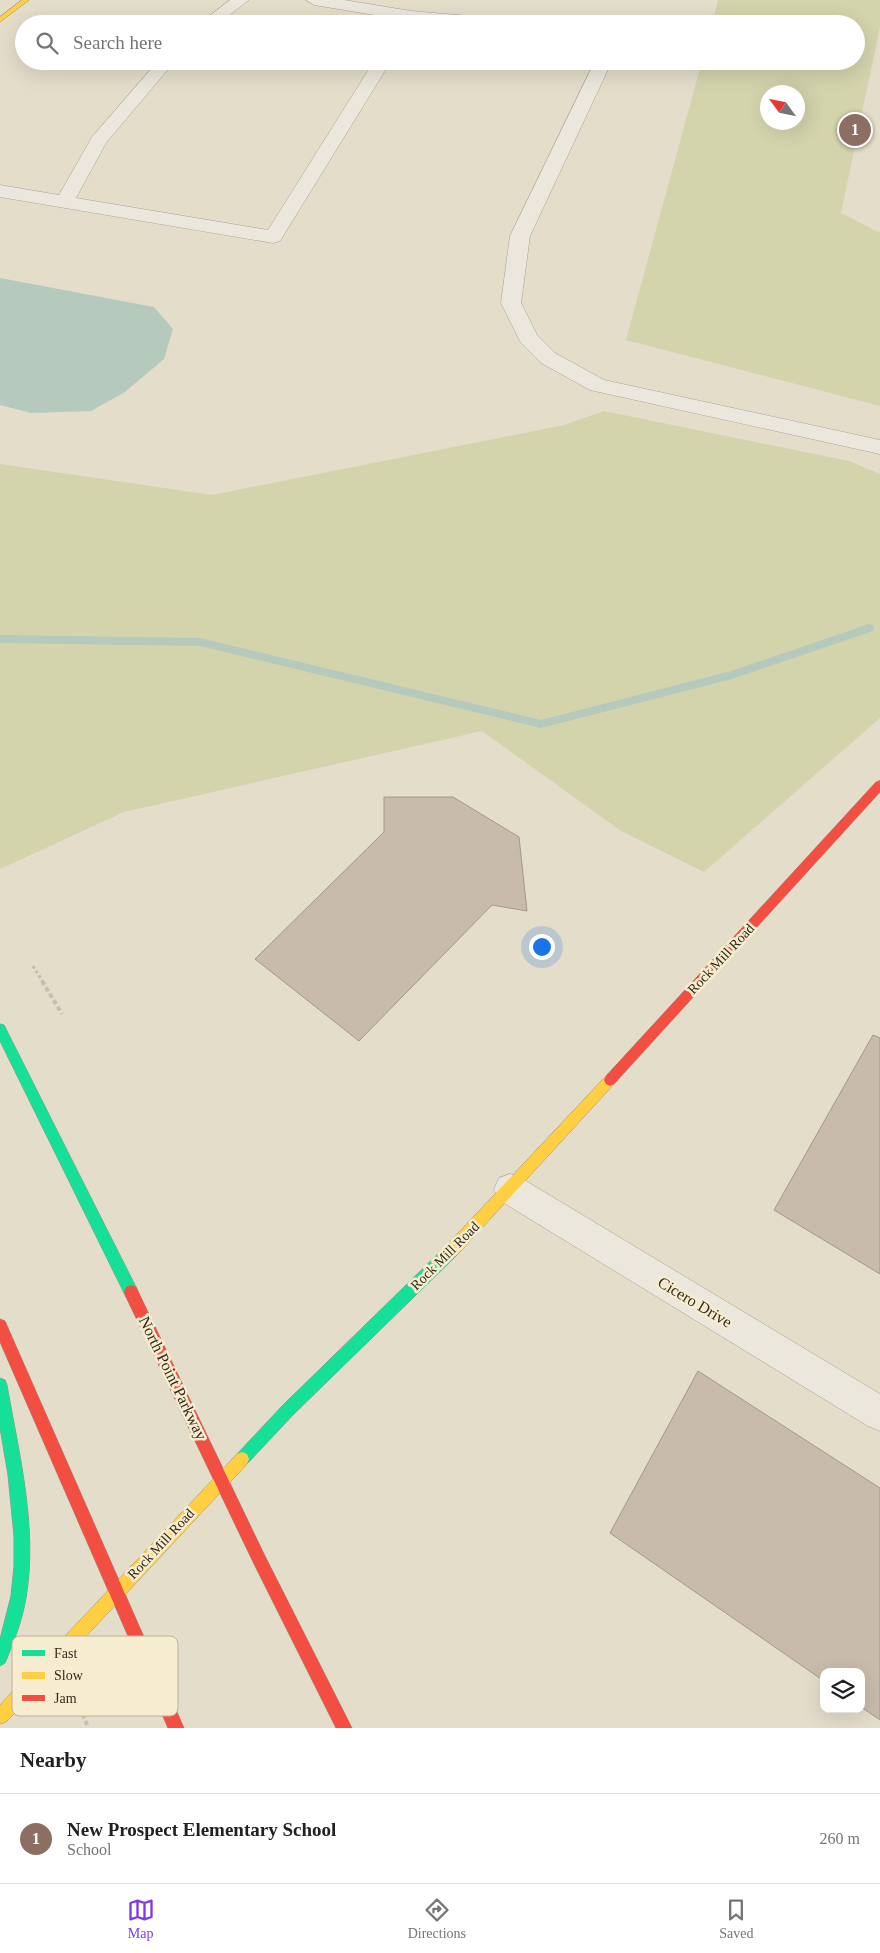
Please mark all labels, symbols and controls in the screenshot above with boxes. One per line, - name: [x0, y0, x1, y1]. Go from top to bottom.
- search box: [15, 15, 865, 70]
- icon: search: [33, 29, 61, 57]
- text: Search here: [73, 32, 162, 53]
- north arrow: [760, 85, 805, 130]
- pin: 1: [839, 111, 871, 149]
- street label: Rock Mill Road: [685, 921, 757, 997]
- your location: [529, 934, 555, 960]
- street label: Rock Mill Road: [408, 1219, 482, 1293]
- street label: Cicero Drive: [655, 1273, 735, 1331]
- street label: North Point Parkway: [135, 1314, 210, 1443]
- street label: Rock Mill Road: [125, 1506, 197, 1582]
- legend: [12, 1636, 178, 1716]
- text: Fast: [54, 1646, 77, 1661]
- text: Slow: [54, 1668, 84, 1683]
- map controls: [820, 1668, 865, 1713]
- button: layers: [820, 1668, 865, 1713]
- text: Jam: [54, 1691, 77, 1706]
- text: Nearby: [20, 1748, 87, 1772]
- text: New Prospect Elementary School: [67, 1819, 336, 1840]
- text: 1: [32, 1830, 40, 1847]
- text: 260 m: [820, 1830, 860, 1847]
- text: School: [67, 1841, 111, 1858]
- tab: Map: [127, 1896, 155, 1942]
- tab: Directions: [408, 1896, 466, 1942]
- tab: Saved: [719, 1896, 753, 1942]

